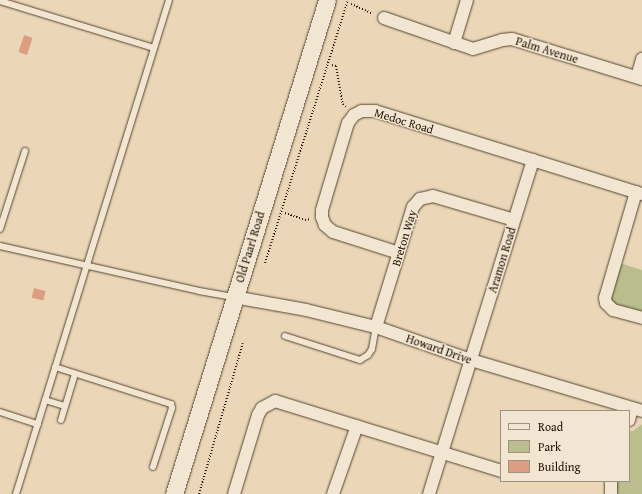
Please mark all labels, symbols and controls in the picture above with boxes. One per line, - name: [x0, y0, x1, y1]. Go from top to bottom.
- street label: Palm Avenue: [514, 34, 580, 66]
- street label: Medoc Road: [373, 105, 435, 137]
- street label: Breton Way: [389, 208, 419, 268]
- street label: Old Paarl Road: [232, 210, 268, 284]
- street label: Aramon Road: [485, 225, 519, 295]
- street label: Howard Drive: [404, 331, 474, 367]
- legend: [500, 410, 630, 482]
- text: Road: [538, 418, 563, 435]
- text: Park: [538, 438, 561, 455]
- text: Building: [538, 458, 581, 475]

